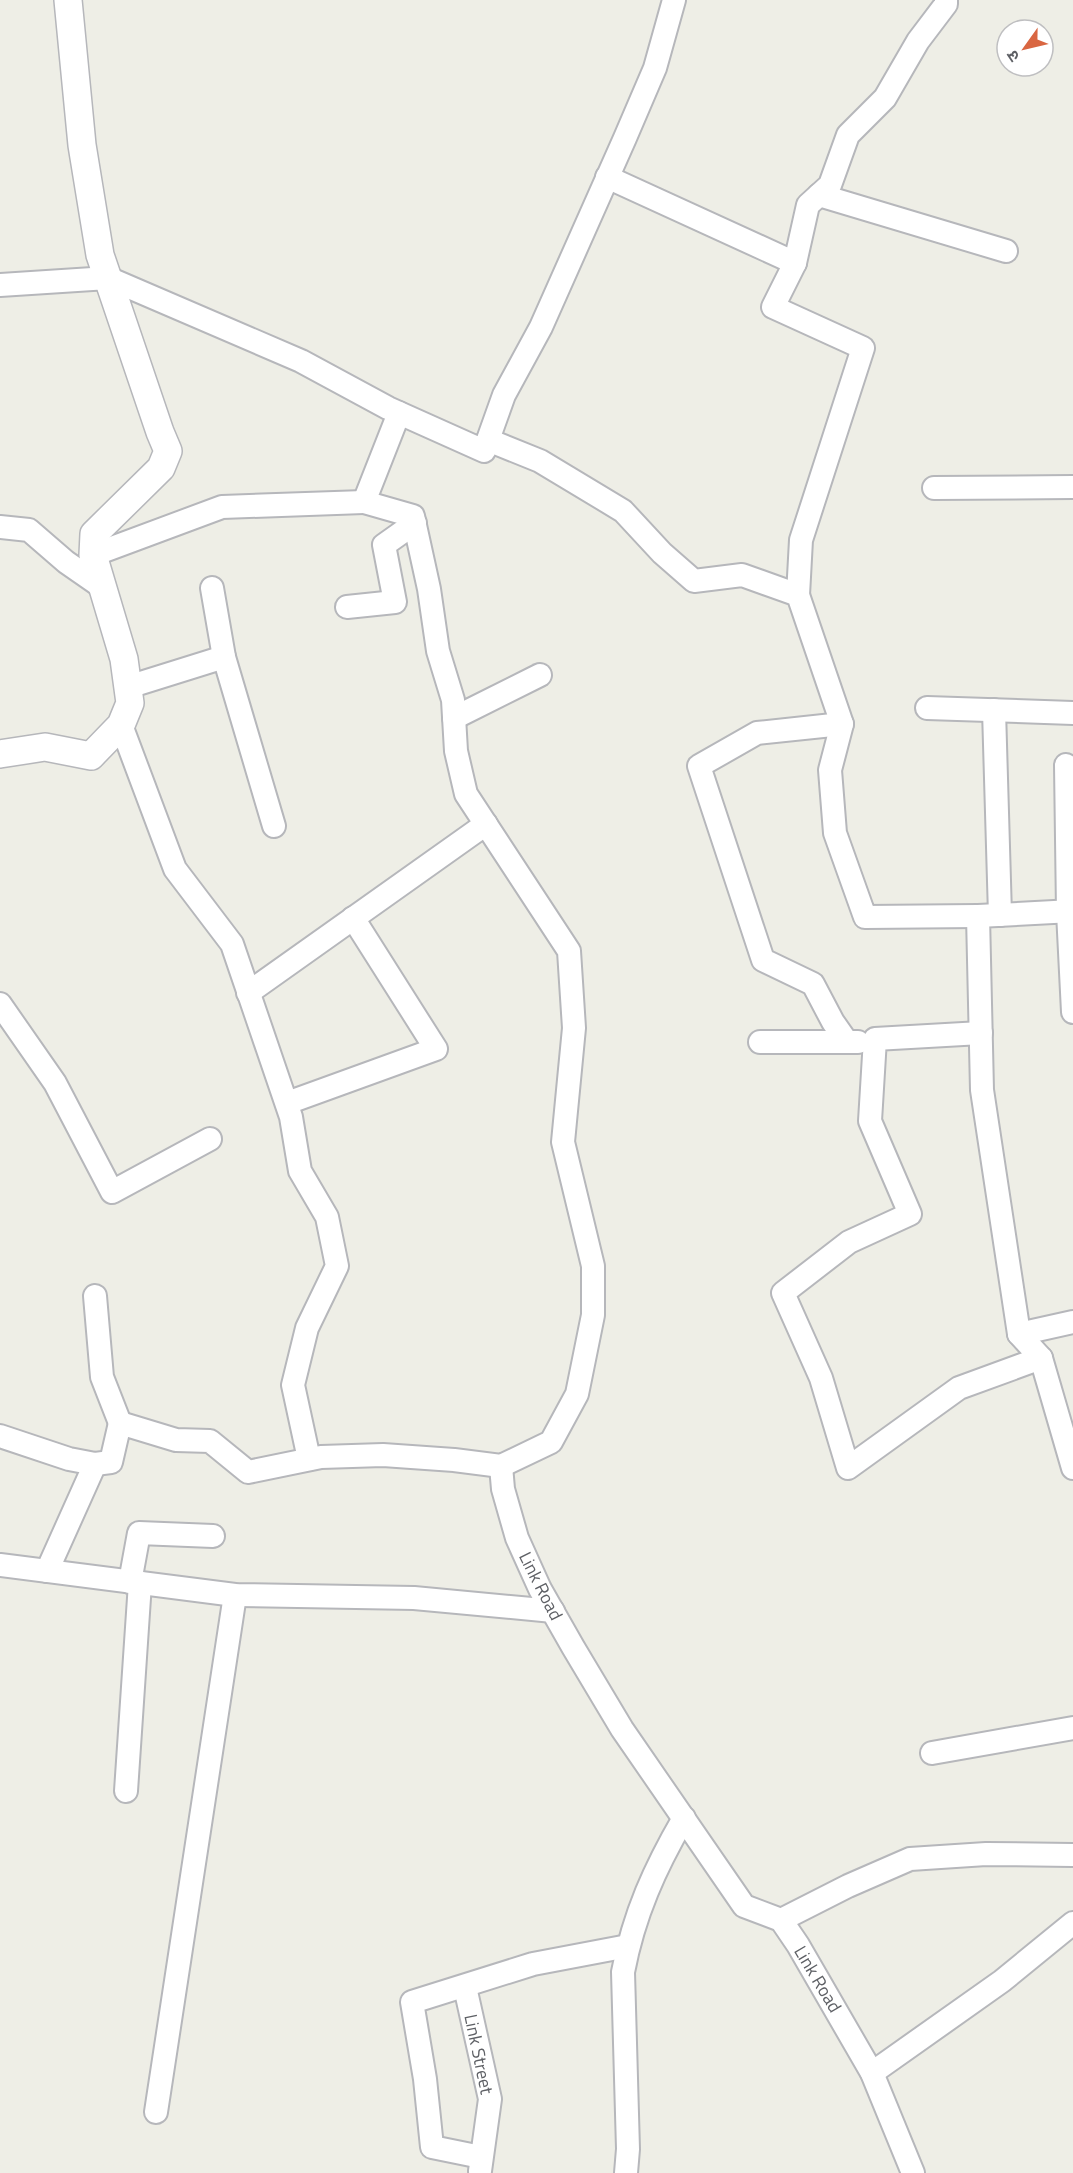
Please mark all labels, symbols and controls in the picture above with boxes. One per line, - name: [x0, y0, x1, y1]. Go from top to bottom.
- north arrow: [995, 18, 1055, 78]
- text: उ: [1000, 45, 1025, 67]
- street label: Link Road: [512, 1547, 570, 1625]
- street label: Link Road: [787, 1940, 849, 2018]
- street label: Link Street: [457, 2011, 501, 2097]

